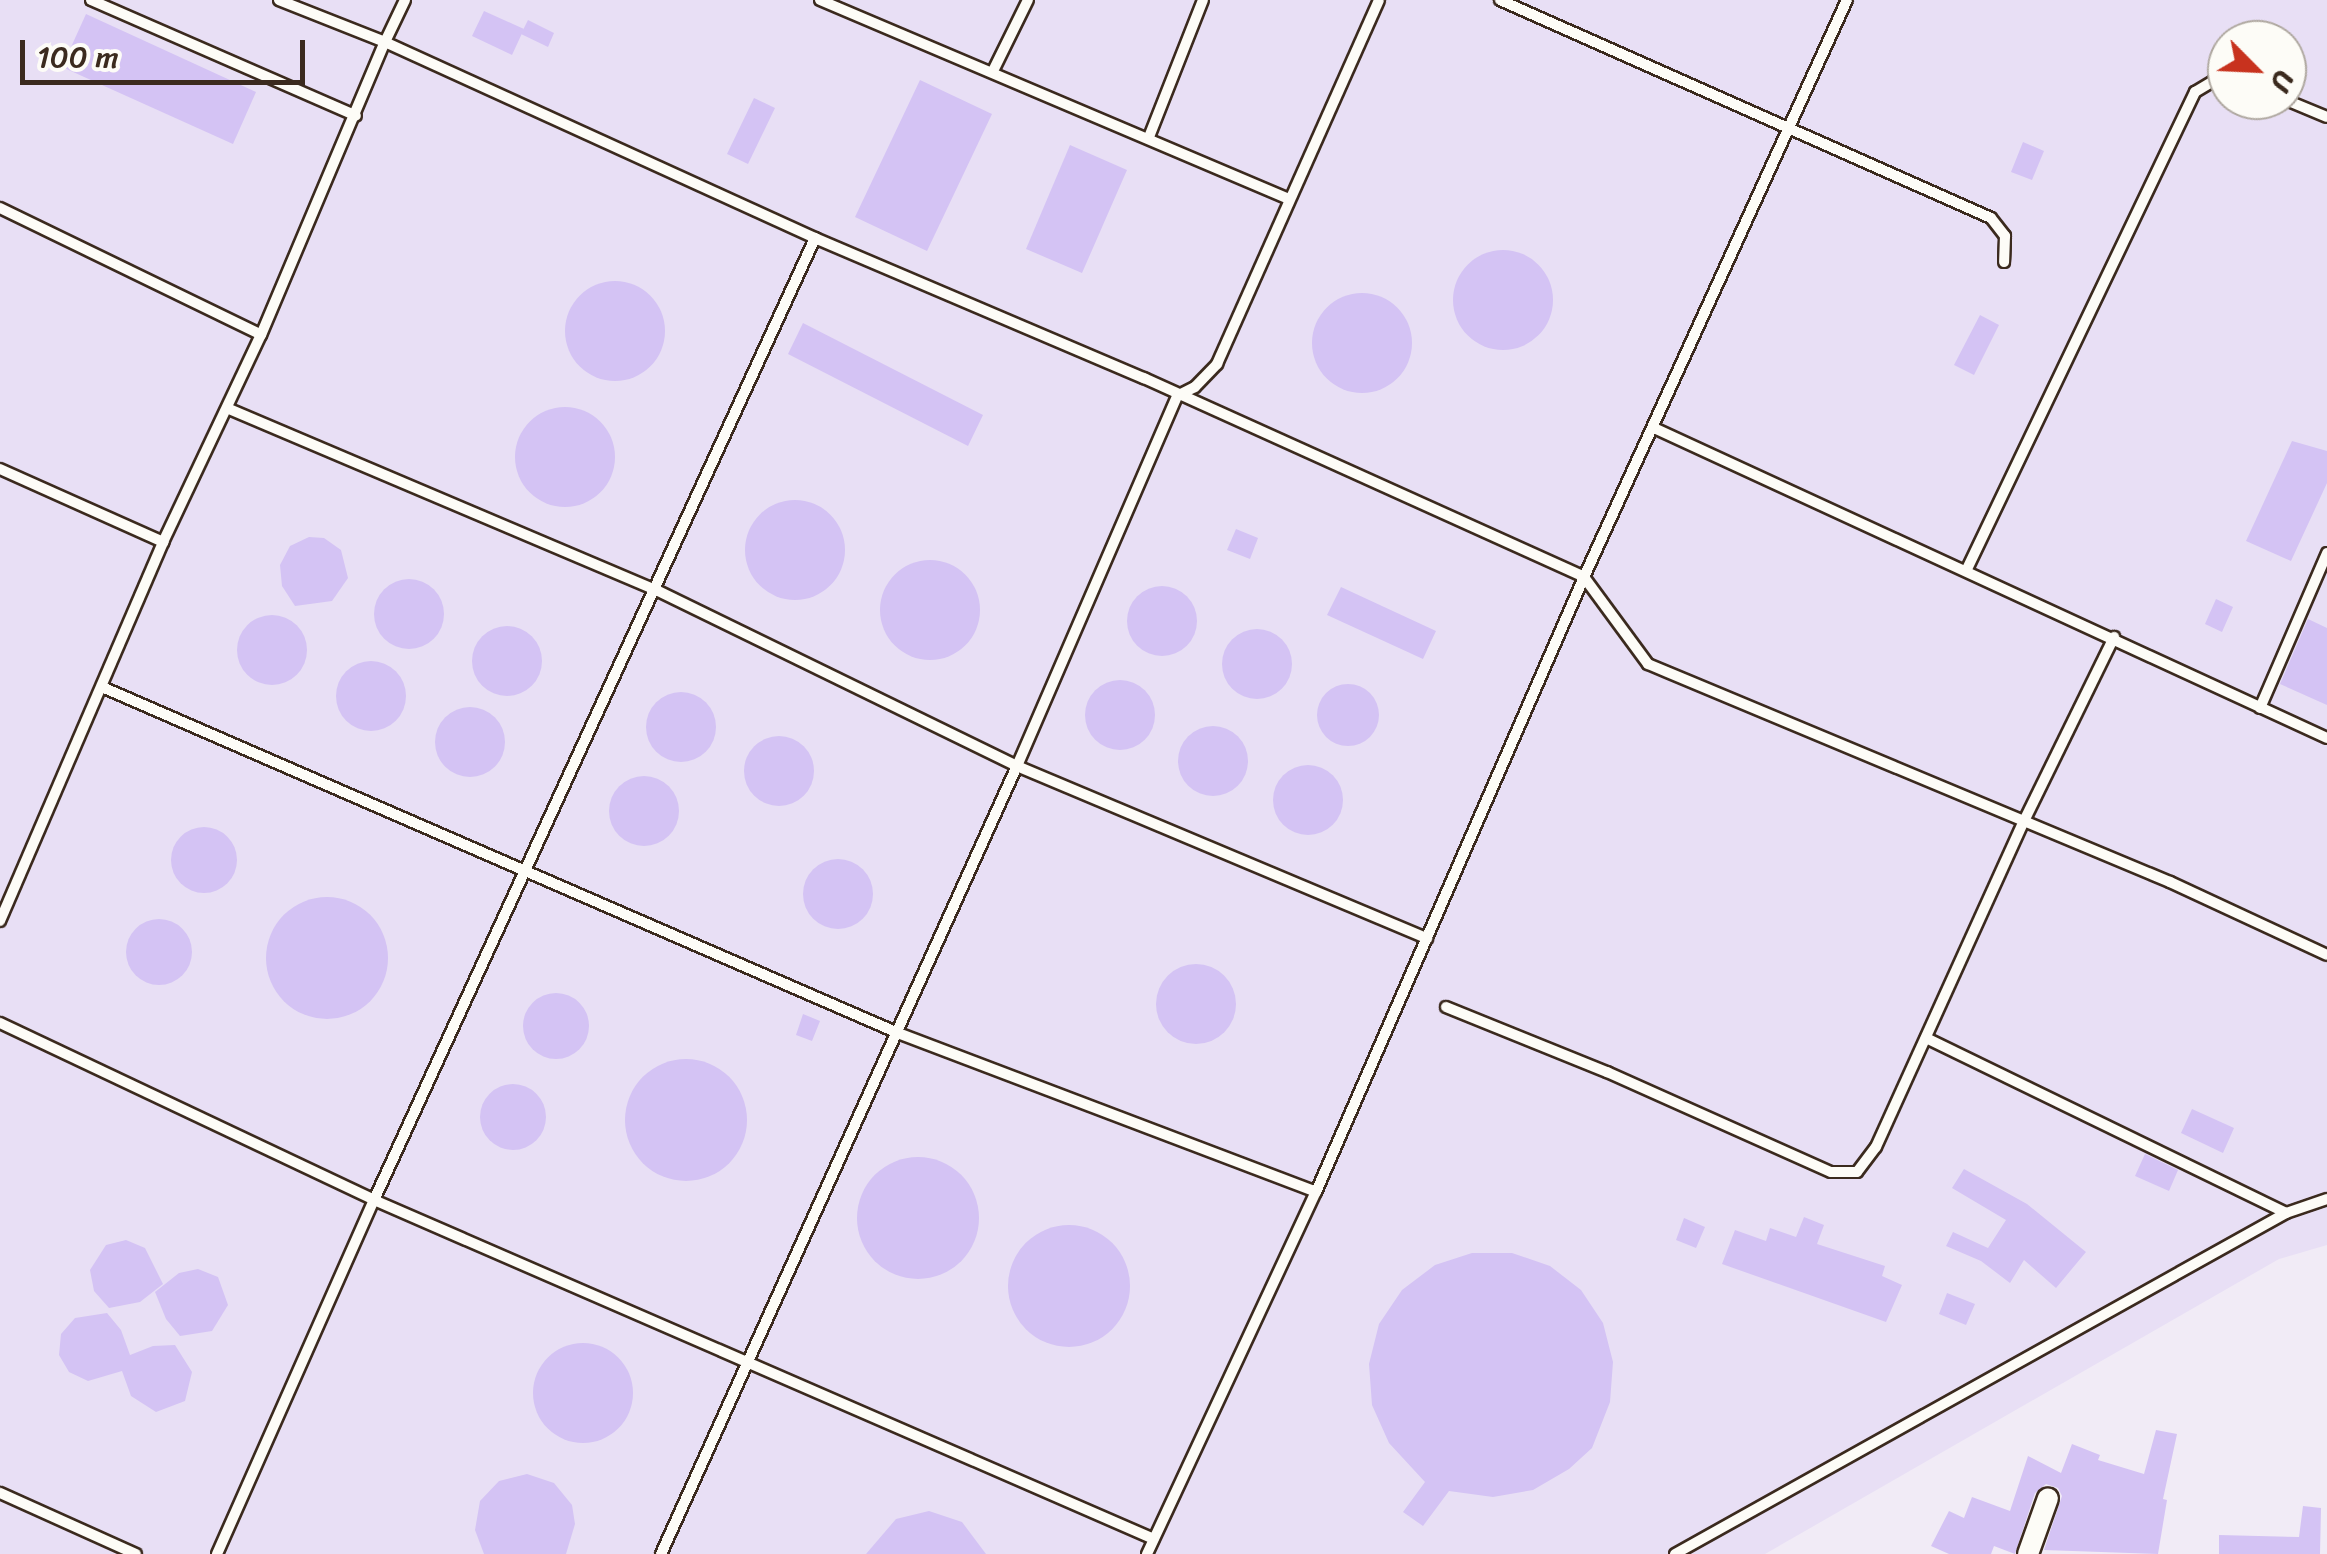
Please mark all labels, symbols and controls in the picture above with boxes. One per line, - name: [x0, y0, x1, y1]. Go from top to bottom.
- scale bar: [25, 20, 310, 82]
- north arrow: [2207, 20, 2307, 120]
- text: 100 m: [37, 30, 119, 84]
- text: U: [2257, 63, 2309, 100]

